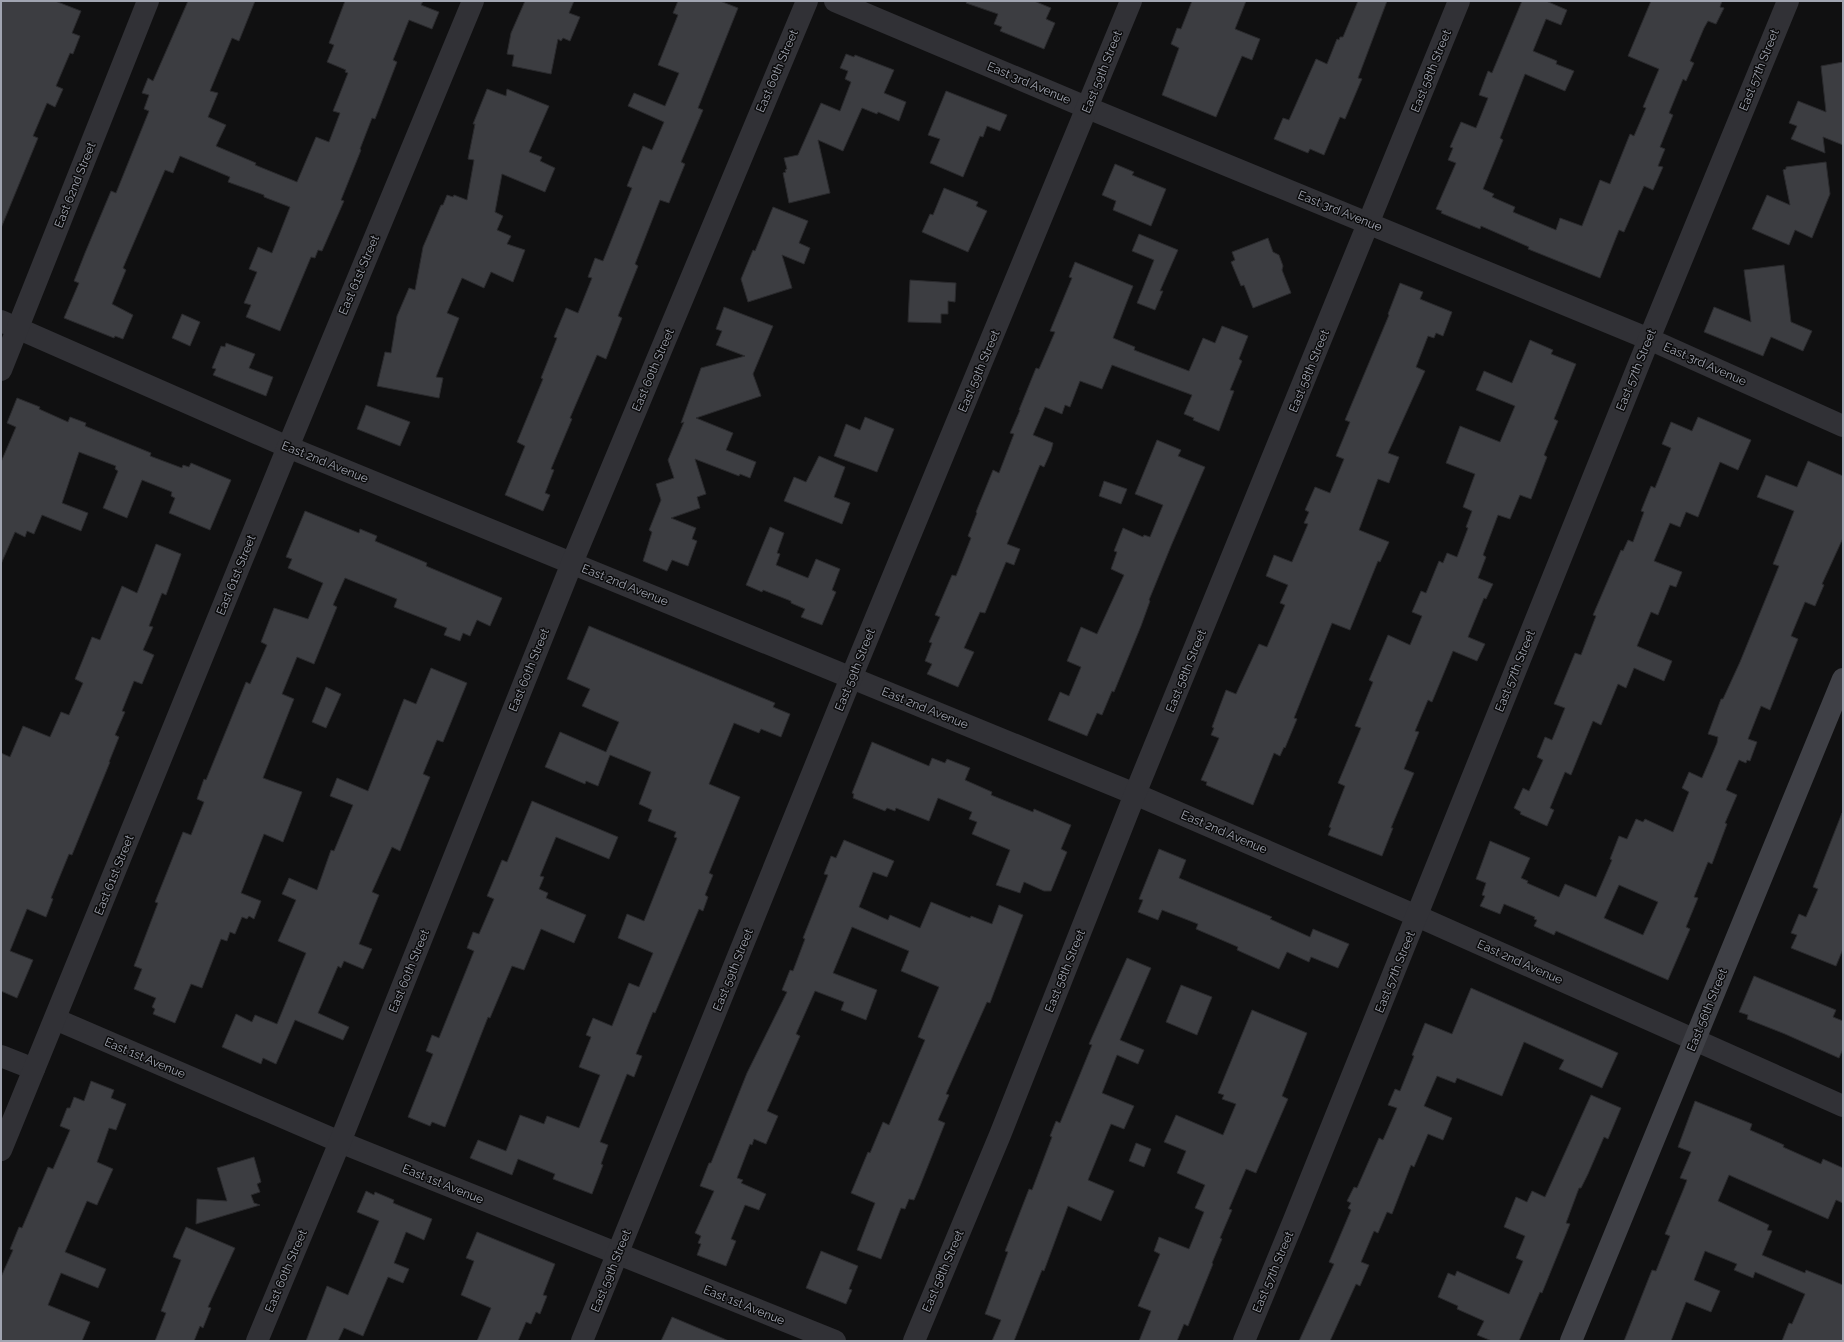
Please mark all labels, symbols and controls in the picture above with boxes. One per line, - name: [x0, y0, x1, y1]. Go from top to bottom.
- street label: East 60th Street: [753, 27, 801, 115]
- street label: East 57th Street: [1736, 27, 1782, 113]
- street label: East 58th Street: [1408, 28, 1454, 114]
- street label: East 59th Street: [1079, 29, 1125, 115]
- street label: East 3rd Avenue: [985, 59, 1073, 107]
- street label: East 62nd Street: [51, 140, 99, 230]
- street label: East 3rd Avenue: [1296, 188, 1384, 234]
- street label: East 61st Street: [336, 233, 382, 317]
- street label: East 60th Street: [629, 326, 677, 414]
- street label: East 57th Street: [1613, 327, 1659, 413]
- street label: East 59th Street: [955, 328, 1003, 414]
- street label: East 58th Street: [1286, 328, 1332, 414]
- street label: East 3rd Avenue: [1661, 339, 1749, 389]
- street label: East 2nd Avenue: [280, 438, 370, 486]
- street label: East 61st Street: [214, 533, 258, 617]
- street label: East 2nd Avenue: [580, 561, 670, 609]
- street label: East 60th Street: [506, 626, 552, 714]
- street label: East 59th Street: [832, 627, 878, 713]
- street label: East 58th Street: [1163, 628, 1209, 714]
- street label: East 57th Street: [1492, 628, 1538, 714]
- street label: East 2nd Avenue: [880, 684, 970, 732]
- street label: East 2nd Avenue: [1179, 808, 1269, 856]
- street label: East 61st Street: [92, 833, 136, 917]
- street label: East 60th Street: [386, 927, 432, 1015]
- street label: East 59th Street: [710, 927, 756, 1013]
- street label: East 58th Street: [1042, 928, 1088, 1014]
- street label: East 57th Street: [1372, 929, 1418, 1015]
- street label: East 2nd Avenue: [1475, 937, 1565, 987]
- street label: East 56th Street: [1684, 967, 1730, 1053]
- street label: East 1st Avenue: [102, 1035, 188, 1081]
- street label: East 1st Avenue: [400, 1161, 486, 1207]
- street label: East 60th Street: [262, 1227, 310, 1315]
- street label: East 59th Street: [588, 1228, 634, 1314]
- street label: East 58th Street: [919, 1228, 967, 1314]
- street label: East 57th Street: [1250, 1229, 1296, 1315]
- street label: East 1st Avenue: [701, 1282, 787, 1328]

